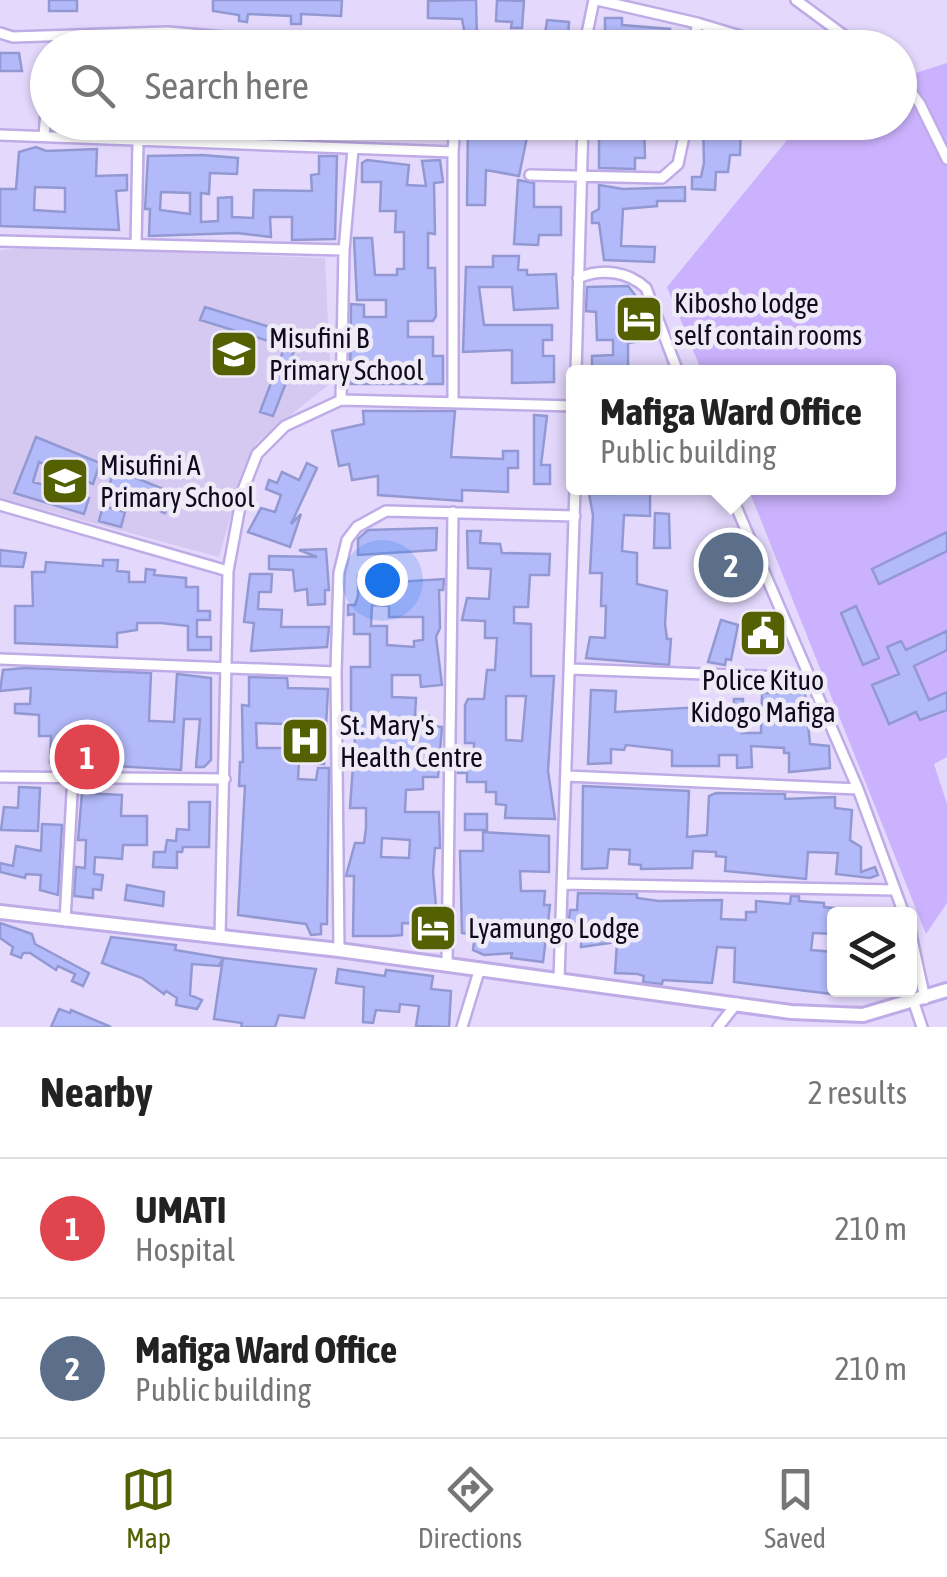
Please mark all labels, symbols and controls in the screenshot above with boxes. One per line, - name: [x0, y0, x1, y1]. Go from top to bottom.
- search box: [30, 30, 917, 140]
- icon: search: [65, 58, 120, 113]
- text: Search here: [145, 64, 309, 107]
- place label: Kibosho lodge self contain rooms: [674, 287, 862, 351]
- hotel icon: Kibosho lodge self contain rooms: [613, 293, 665, 345]
- place label: Misufini B Primary School: [269, 322, 424, 386]
- school or university icon: Misufini B Primary School: [208, 328, 260, 380]
- popup: [566, 365, 896, 495]
- text: Mafiga Ward Office: [600, 390, 862, 433]
- text: Public building: [600, 433, 776, 470]
- place label: Misufini A Primary School: [100, 449, 255, 513]
- school or university icon: Misufini A Primary School: [39, 455, 91, 507]
- pin: 2: [698, 528, 764, 602]
- your location: [357, 555, 408, 606]
- public building icon: Police Kituo Kidogo Mafiga: [737, 607, 789, 659]
- place label: Police Kituo Kidogo Mafiga: [690, 664, 836, 728]
- place label: St. Mary's Health Centre: [340, 709, 483, 773]
- hospital icon: St. Mary's Health Centre: [279, 715, 331, 767]
- pin: 1: [54, 720, 120, 794]
- hotel icon: Lyamungo Lodge: [407, 902, 459, 954]
- map controls: [827, 907, 917, 997]
- button: layers: [827, 907, 917, 997]
- place label: Lyamungo Lodge: [468, 912, 639, 944]
- text: Nearby: [40, 1068, 153, 1116]
- text: 2 results: [808, 1074, 907, 1111]
- text: UMATI: [135, 1188, 226, 1231]
- text: 1: [65, 1210, 80, 1247]
- text: 210 m: [834, 1210, 907, 1247]
- text: Hospital: [135, 1231, 235, 1268]
- text: Mafiga Ward Office: [135, 1328, 397, 1371]
- text: 2: [65, 1350, 80, 1387]
- text: 210 m: [834, 1350, 907, 1387]
- text: Public building: [135, 1371, 311, 1408]
- tab: Map: [121, 1462, 176, 1554]
- tab: Directions: [418, 1462, 522, 1554]
- tab: Saved: [764, 1462, 826, 1554]

